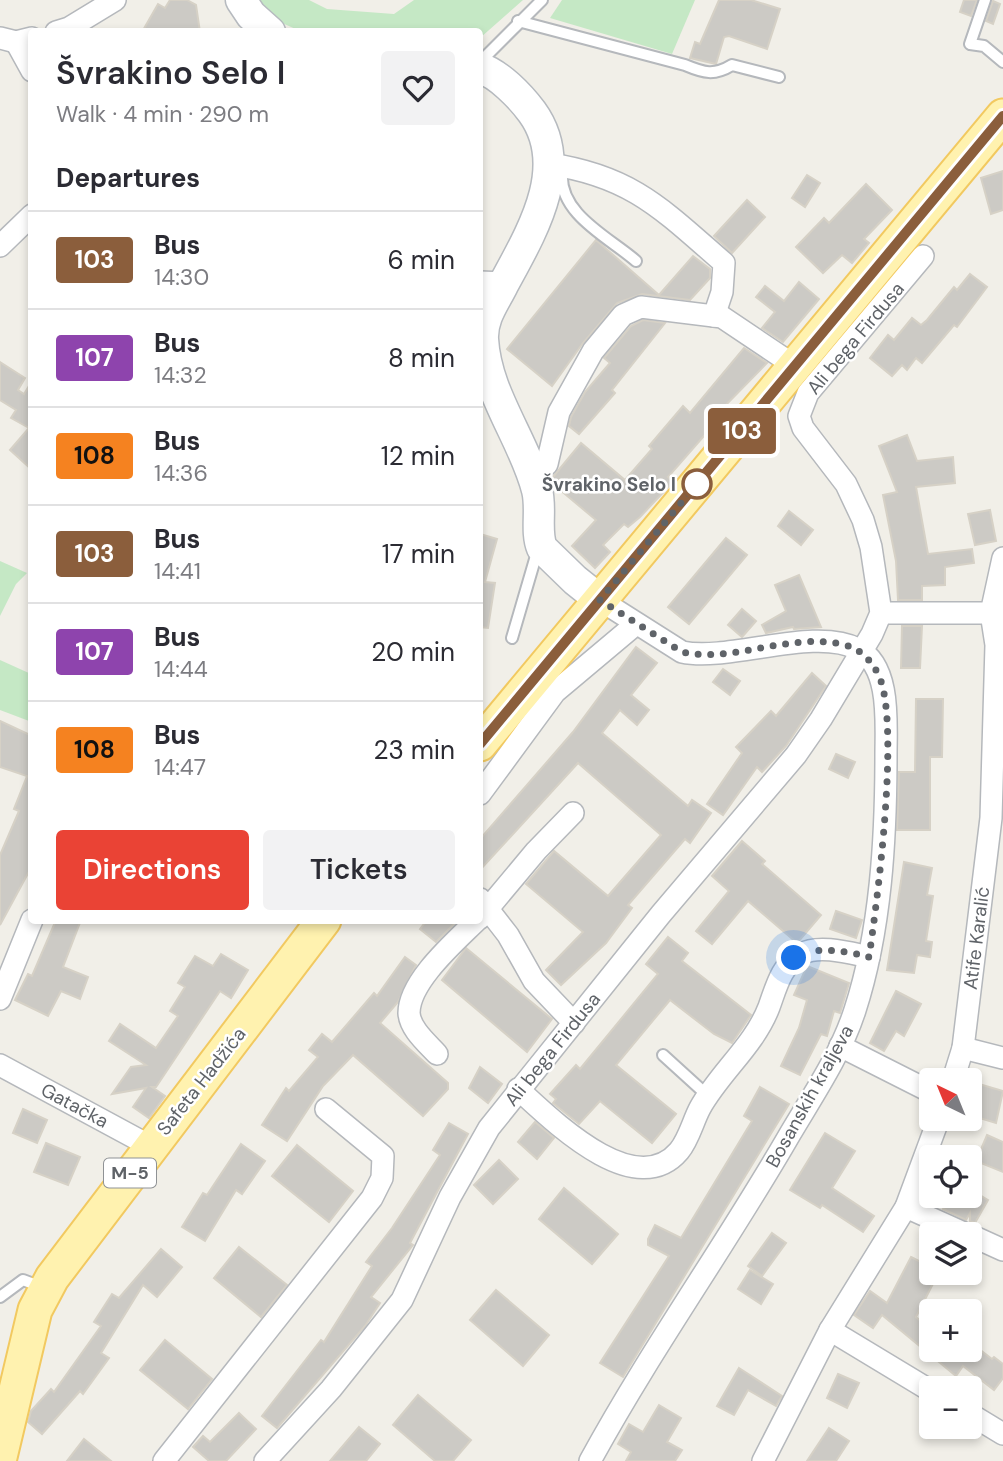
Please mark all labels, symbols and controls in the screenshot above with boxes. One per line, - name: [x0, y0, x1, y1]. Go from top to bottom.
- text: Švrakino Selo I: [56, 51, 285, 94]
- button: heart: [381, 51, 455, 125]
- text: Walk · 4 min · 290 m: [56, 99, 269, 129]
- text: Departures: [56, 161, 200, 195]
- text: Bus: [154, 228, 200, 262]
- text: 6 min: [387, 243, 455, 277]
- text: 103: [74, 244, 115, 275]
- text: 14:30: [154, 262, 209, 292]
- street label: Ali bega Firdusa: [801, 277, 910, 400]
- text: Bus: [154, 326, 200, 360]
- text: 8 min: [388, 341, 455, 375]
- text: 107: [75, 342, 114, 373]
- text: 14:32: [154, 360, 207, 390]
- line badge: 103: [702, 408, 782, 454]
- text: 103: [722, 415, 762, 446]
- text: Bus: [154, 424, 200, 458]
- text: 12 min: [381, 439, 455, 473]
- text: 108: [74, 440, 115, 471]
- text: 14:36: [154, 458, 208, 488]
- marker: Švrakino Selo I: [682, 469, 712, 499]
- place label: Švrakino Selo I: [542, 472, 676, 497]
- text: Bus: [154, 522, 200, 556]
- text: 17 min: [382, 537, 455, 571]
- text: 103: [74, 538, 115, 569]
- text: 14:41: [154, 556, 201, 586]
- text: Bus: [154, 620, 200, 654]
- text: 20 min: [371, 635, 455, 669]
- text: 107: [75, 636, 114, 667]
- text: 14:44: [154, 654, 208, 684]
- text: Bus: [154, 718, 200, 752]
- text: 23 min: [373, 733, 455, 767]
- text: 108: [74, 734, 115, 765]
- text: 14:47: [154, 752, 206, 782]
- button: Directions: [56, 830, 249, 910]
- button: Tickets: [263, 830, 455, 910]
- street label: Atife Karalić: [958, 885, 995, 991]
- your location: [776, 940, 811, 975]
- street label: Ali bega Firdusa: [499, 987, 606, 1111]
- street label: Bosanskih kraljeva: [760, 1021, 859, 1172]
- street label: Safeta Hadžića: [151, 1022, 251, 1140]
- north arrow: [919, 1068, 982, 1130]
- map controls: [919, 1068, 982, 1439]
- street label: Gatačka: [37, 1077, 113, 1134]
- button: locate: [919, 1145, 982, 1208]
- road number: M-5: [104, 1158, 156, 1188]
- button: layers: [919, 1222, 982, 1285]
- button: +: [919, 1299, 982, 1362]
- button: −: [919, 1376, 982, 1439]

